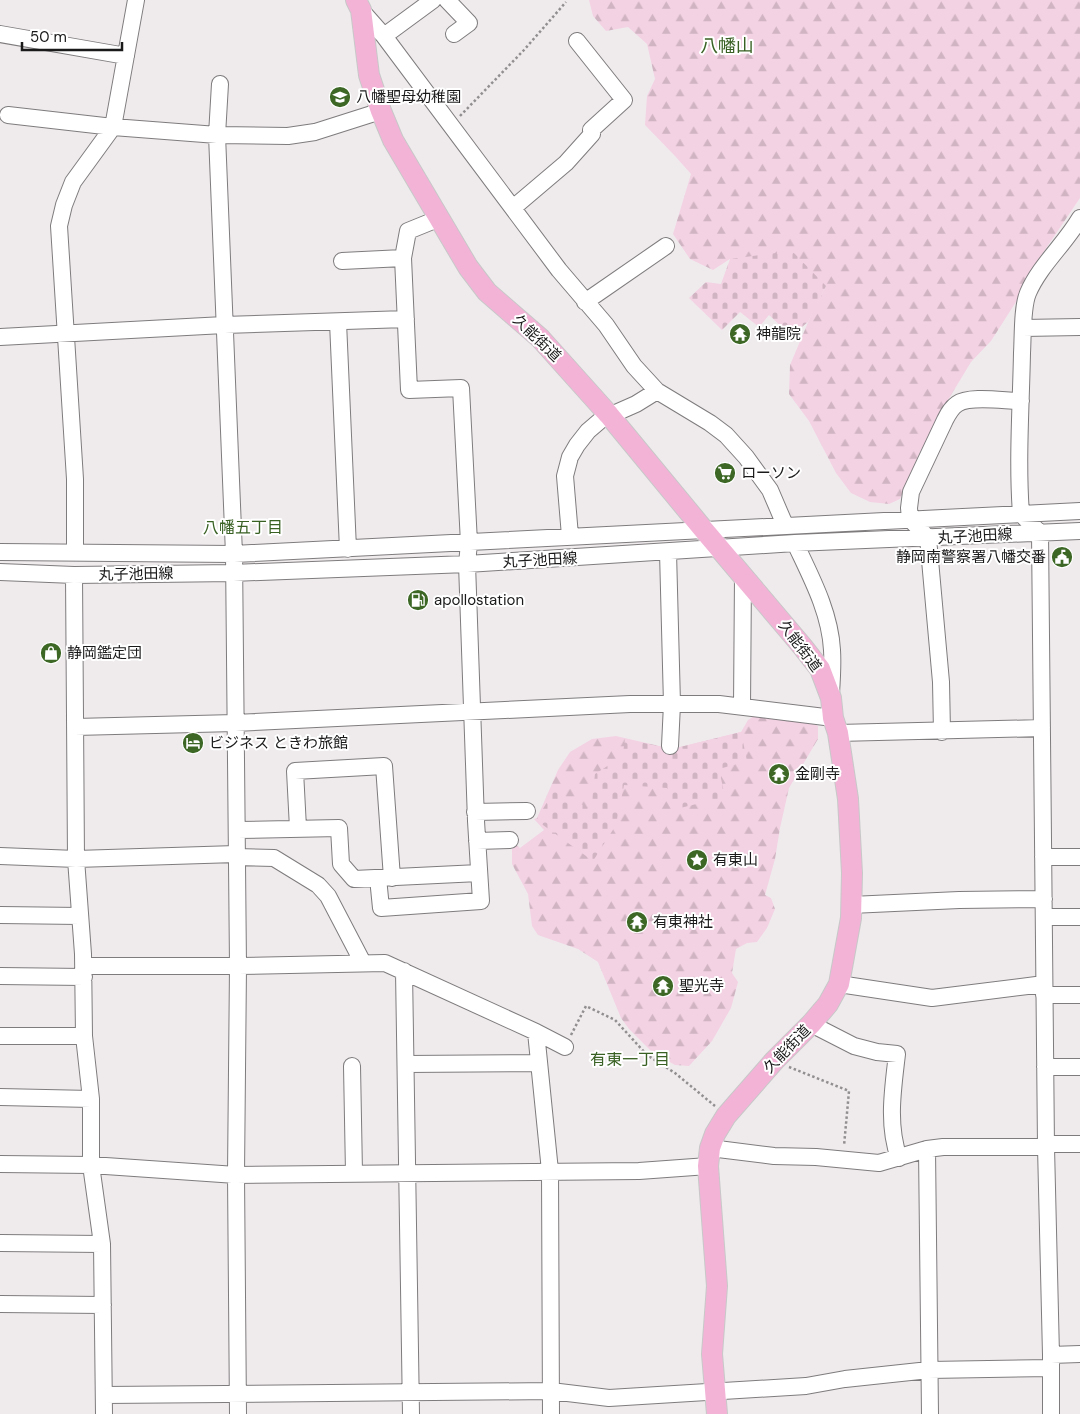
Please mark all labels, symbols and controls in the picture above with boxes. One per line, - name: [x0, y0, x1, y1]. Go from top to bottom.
- scale bar: [22, 20, 122, 52]
- text: 50 m: [30, 27, 67, 47]
- district label: 八幡山: [700, 34, 754, 58]
- school or university icon: 八幡聖母幼稚園: [328, 85, 352, 109]
- place label: 八幡聖母幼稚園: [356, 87, 461, 107]
- street label: 久能街道: [508, 310, 566, 366]
- temple icon: 神龍院: [728, 322, 752, 346]
- place label: 神龍院: [756, 324, 801, 344]
- supermarket icon: ローソン: [713, 461, 737, 485]
- place label: ローソン: [741, 463, 801, 483]
- district label: 八幡五丁目: [203, 517, 283, 538]
- street label: 丸子池田線: [937, 524, 1013, 548]
- public building icon: 静岡南警察署八幡交番: [1050, 545, 1074, 569]
- place label: 静岡南警察署八幡交番: [896, 547, 1046, 567]
- street label: 丸子池田線: [502, 548, 578, 572]
- street label: 丸子池田線: [98, 563, 174, 585]
- fuel station icon: apollostation: [406, 588, 430, 612]
- place label: apollostation: [434, 590, 524, 610]
- street label: 久能街道: [774, 616, 826, 676]
- shop icon: 静岡鑑定団: [39, 641, 63, 665]
- place label: 静岡鑑定団: [67, 643, 142, 663]
- hotel icon: ビジネス ときわ旅館: [181, 731, 205, 755]
- place label: ビジネス ときわ旅館: [209, 733, 348, 753]
- temple icon: 金剛寺: [767, 762, 791, 786]
- place label: 金剛寺: [795, 764, 840, 784]
- place icon: 有東山: [685, 848, 709, 872]
- place label: 有東山: [713, 850, 758, 870]
- temple icon: 有東神社: [625, 910, 649, 934]
- place label: 有東神社: [653, 912, 713, 932]
- temple icon: 聖光寺: [651, 974, 675, 998]
- place label: 聖光寺: [679, 976, 724, 996]
- street label: 久能街道: [759, 1020, 815, 1078]
- district label: 有東一丁目: [590, 1049, 670, 1070]

